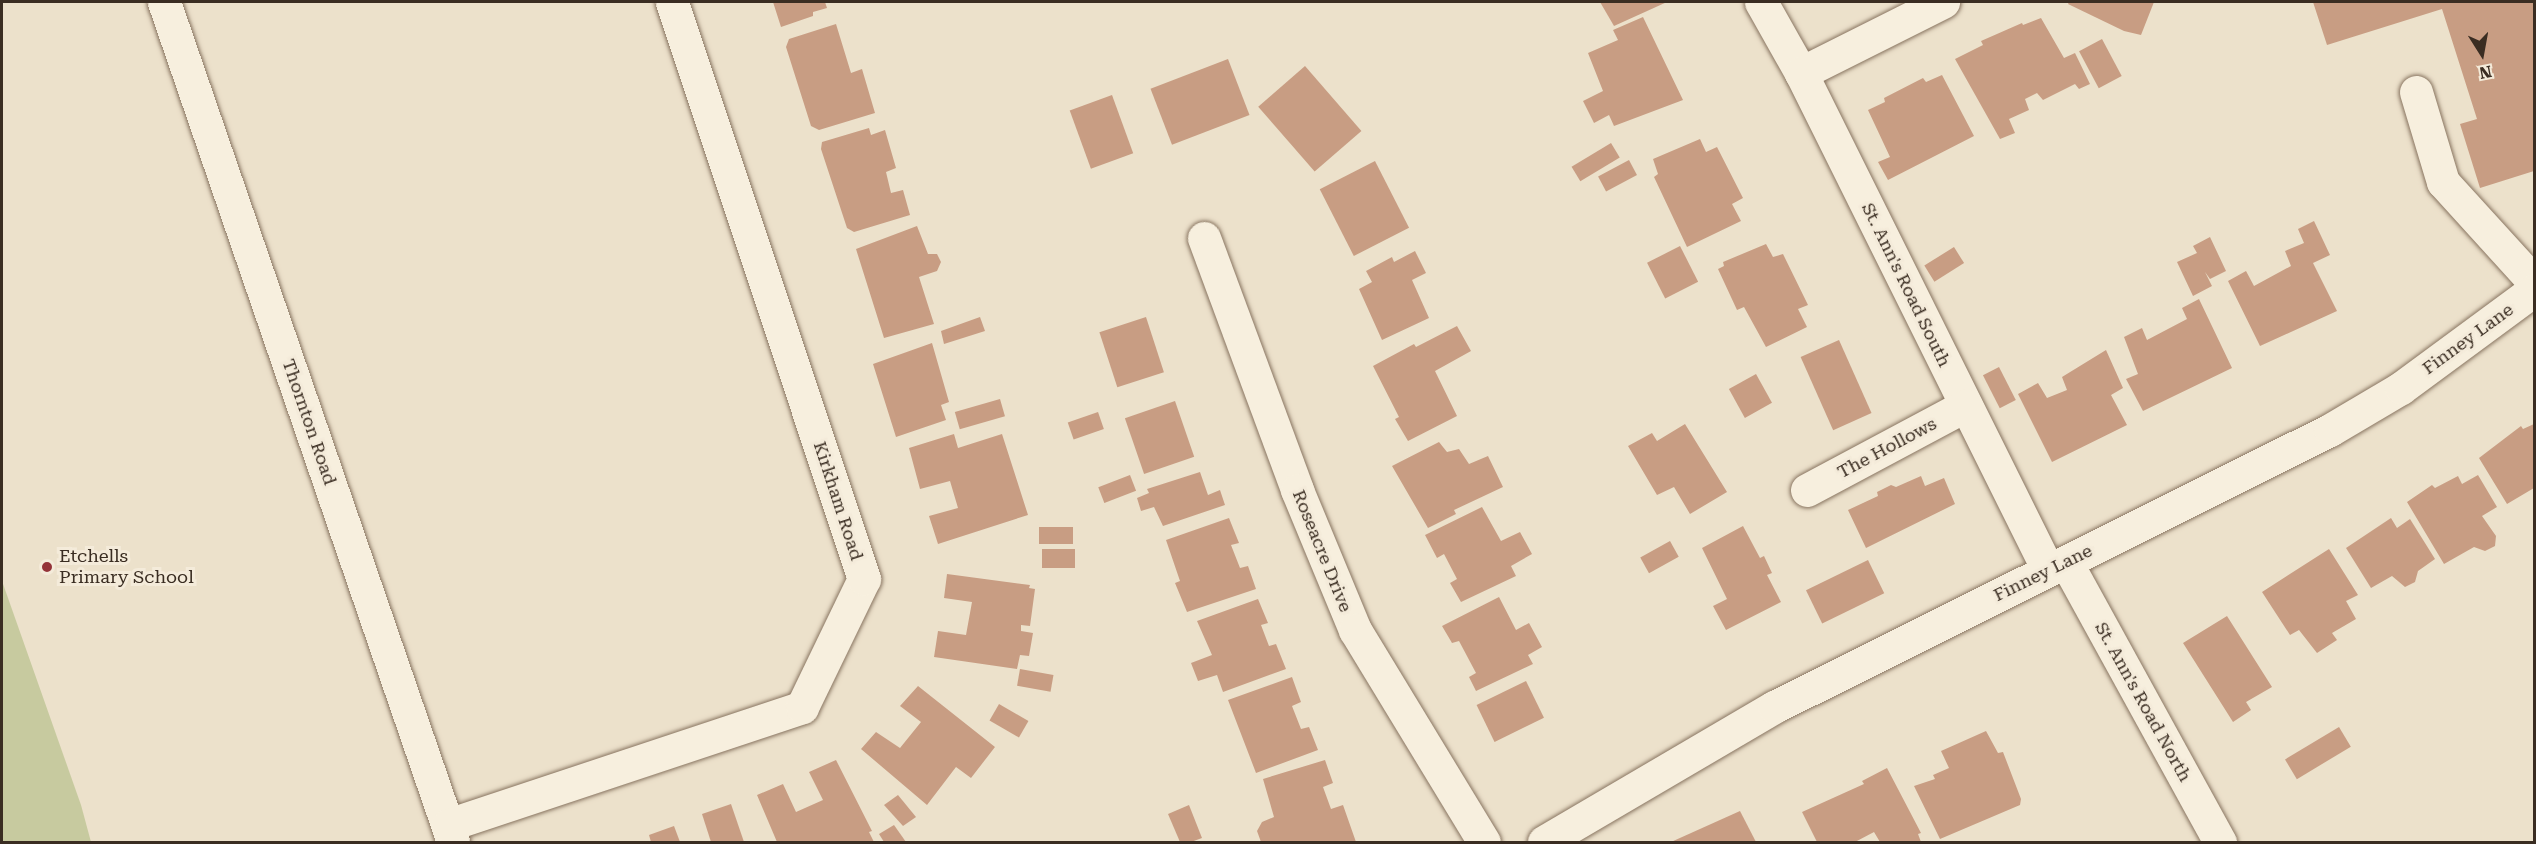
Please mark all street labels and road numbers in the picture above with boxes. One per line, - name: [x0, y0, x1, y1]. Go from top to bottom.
- street label: St. Ann's Road South: [1857, 199, 1955, 371]
- street label: Finney Lane: [2418, 299, 2518, 379]
- street label: Thornton Road: [277, 356, 341, 488]
- street label: The Hollows: [1834, 413, 1940, 483]
- street label: Kirkham Road: [809, 439, 867, 563]
- street label: Roseacre Drive: [1288, 487, 1356, 615]
- street label: Finney Lane: [1990, 540, 2096, 606]
- street label: St. Ann's Road North: [2090, 618, 2196, 786]

